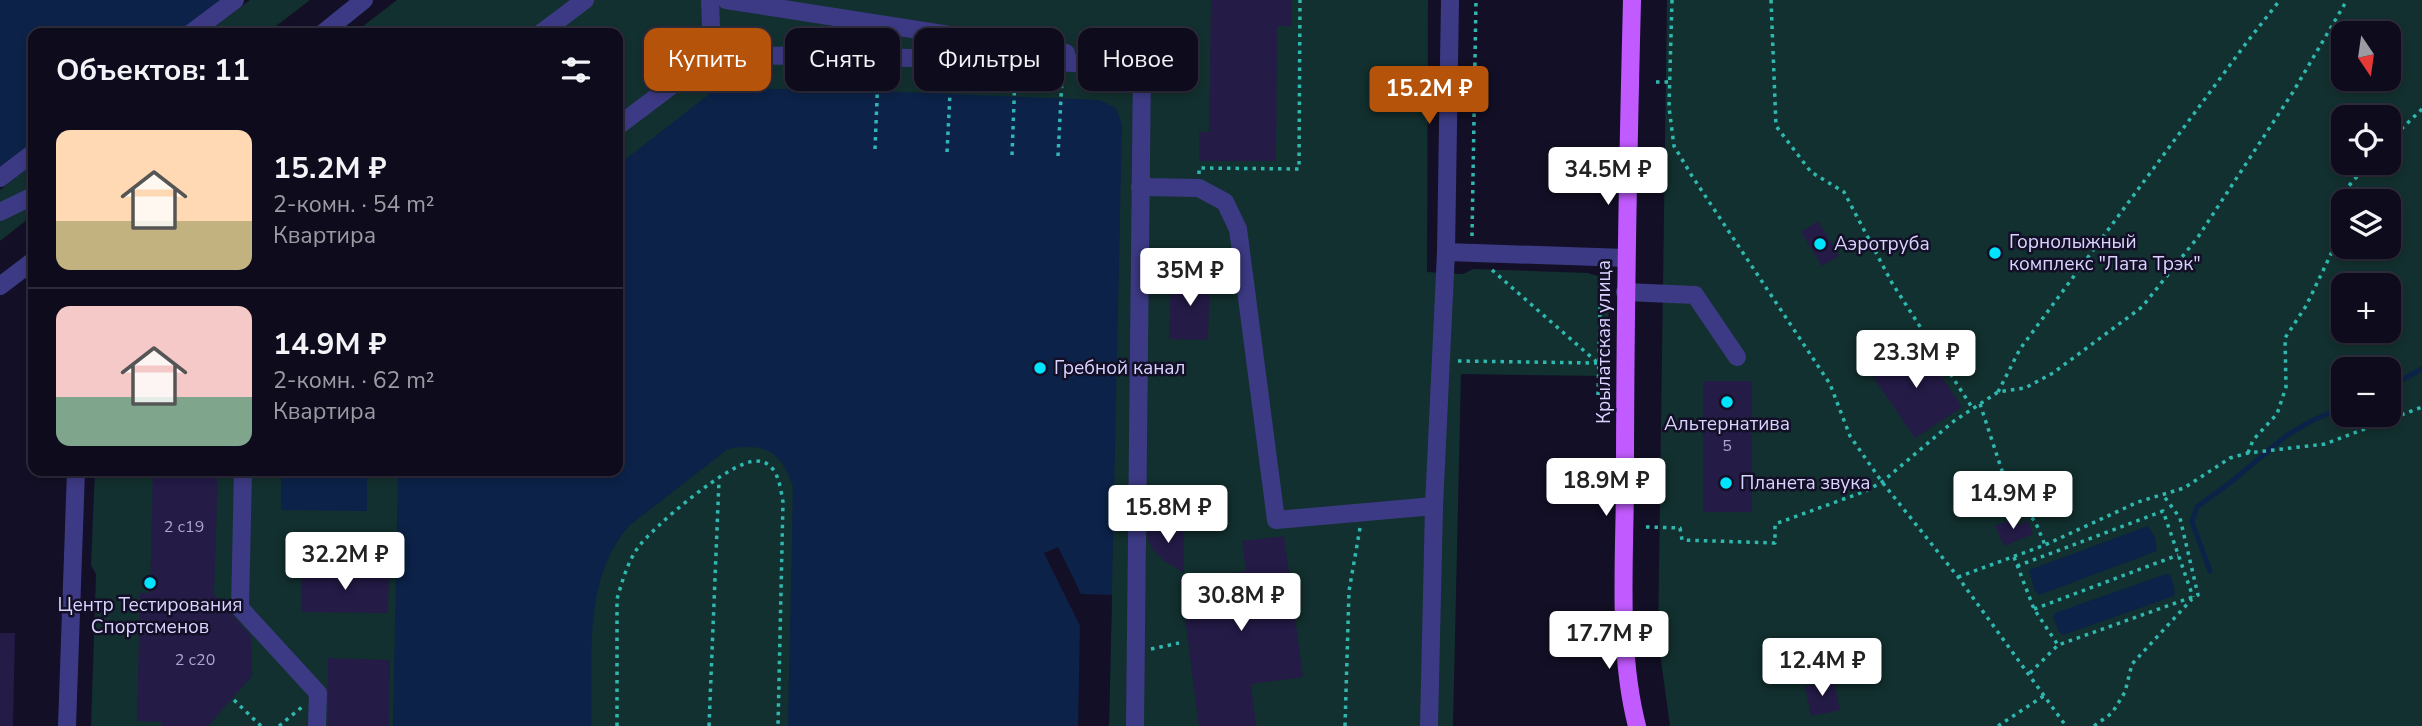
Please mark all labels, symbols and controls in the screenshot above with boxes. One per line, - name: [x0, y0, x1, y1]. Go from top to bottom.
- north arrow: [2331, 21, 2401, 91]
- map controls: [2331, 21, 2401, 427]
- chip: Купить: [644, 28, 771, 91]
- chip: Снять: [785, 28, 900, 91]
- chip: Фильтры: [914, 28, 1064, 91]
- chip: Новое: [1078, 28, 1198, 91]
- text: Объектов: 11: [56, 50, 250, 91]
- icon: filters: [557, 51, 595, 89]
- pin: 15.2M ₽: [1364, 66, 1494, 126]
- text: 15.2M ₽: [1385, 73, 1473, 104]
- button: locate: [2331, 105, 2401, 175]
- text: 15.2M ₽: [273, 148, 387, 189]
- pin: 34.5M ₽: [1543, 148, 1673, 207]
- text: 34.5M ₽: [1564, 154, 1652, 185]
- icon: home: [112, 158, 196, 242]
- text: 2-комн. · 54 m²: [273, 189, 435, 220]
- button: layers: [2331, 189, 2401, 259]
- text: Квартира: [273, 220, 376, 251]
- place label: Горнолыжный комплекс "Лата Трэк": [2009, 229, 2201, 277]
- place label: Аэротруба: [1834, 231, 1930, 257]
- marker: Аэротруба: [1812, 236, 1828, 252]
- marker: Горнолыжный комплекс "Лата Трэк": [1987, 245, 2003, 261]
- pin: 35M ₽: [1141, 248, 1239, 308]
- text: 35M ₽: [1156, 255, 1224, 286]
- street label: Крылатская улица: [1591, 260, 1617, 424]
- button: +: [2331, 273, 2401, 343]
- text: 14.9M ₽: [273, 324, 387, 365]
- pin: 23.3M ₽: [1851, 330, 1981, 390]
- icon: home: [112, 334, 196, 418]
- text: 23.3M ₽: [1872, 337, 1960, 368]
- place label: Гребной канал: [1054, 355, 1186, 381]
- button: −: [2331, 357, 2401, 427]
- marker: Гребной канал: [1032, 360, 1048, 376]
- text: 2-комн. · 62 m²: [273, 365, 435, 396]
- marker: Альтернатива: [1719, 394, 1735, 410]
- text: Квартира: [273, 396, 376, 427]
- place label: Альтернатива: [1664, 411, 1790, 437]
- house number: 5: [1722, 435, 1732, 457]
- pin: 18.9M ₽: [1541, 458, 1671, 518]
- text: 18.9M ₽: [1562, 465, 1650, 496]
- place label: Планета звука: [1740, 470, 1871, 496]
- pin: 14.9M ₽: [1948, 472, 2078, 531]
- marker: Планета звука: [1718, 475, 1734, 491]
- text: 14.9M ₽: [1969, 478, 2057, 509]
- pin: 15.8M ₽: [1103, 486, 1233, 545]
- text: 15.8M ₽: [1124, 492, 1212, 523]
- house number: 2 с19: [164, 516, 204, 538]
- pin: 32.2M ₽: [280, 532, 410, 592]
- text: 32.2M ₽: [301, 539, 389, 570]
- pin: 30.8M ₽: [1176, 574, 1306, 633]
- marker: Центр Тестирования Спортсменов: [142, 575, 158, 591]
- text: 30.8M ₽: [1197, 580, 1285, 611]
- place label: Центр Тестирования Спортсменов: [57, 592, 243, 640]
- pin: 17.7M ₽: [1544, 612, 1674, 671]
- text: 17.7M ₽: [1565, 618, 1653, 649]
- pin: 12.4M ₽: [1757, 638, 1887, 698]
- text: 12.4M ₽: [1778, 645, 1866, 676]
- house number: 2 с20: [175, 649, 215, 671]

